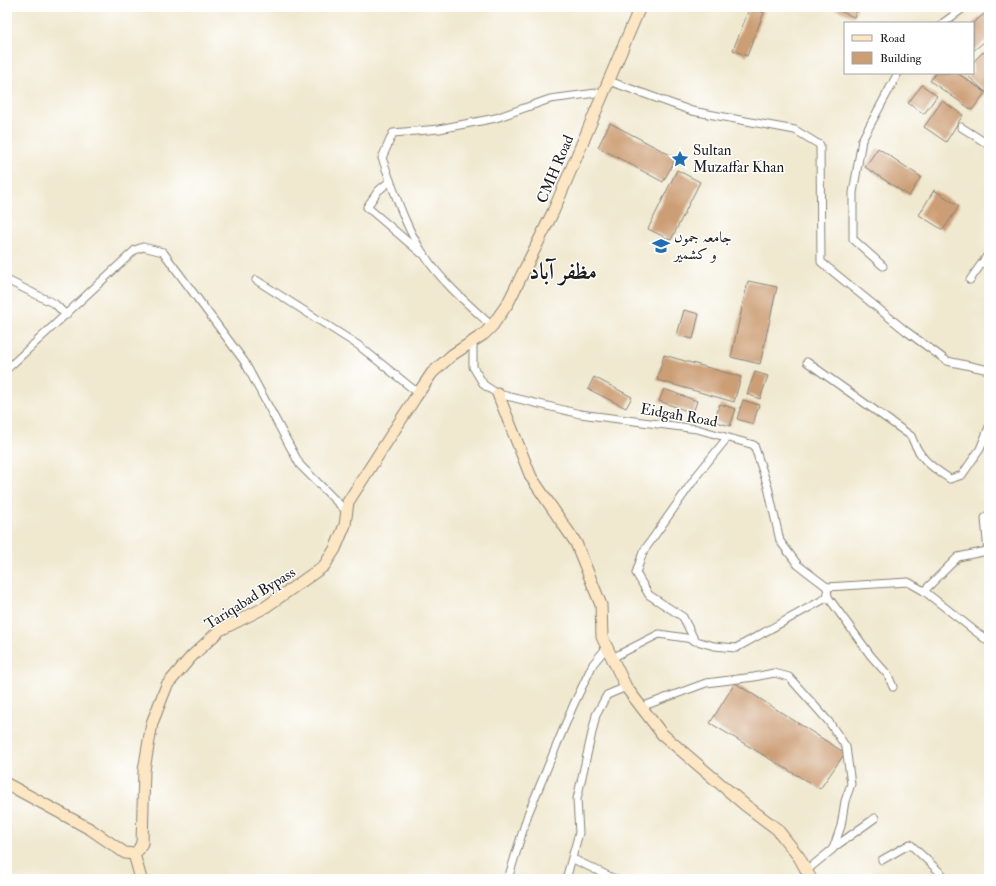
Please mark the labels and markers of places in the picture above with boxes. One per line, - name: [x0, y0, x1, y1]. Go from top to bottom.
- place label: Sultan Muzaffar Khan: [693, 141, 784, 177]
- place icon: Sultan Muzaffar Khan: [670, 149, 690, 169]
- place label: جامعہ جموں و کشمیر: [672, 228, 732, 264]
- school or university icon: جامعہ جموں و کشمیر: [651, 236, 671, 256]

